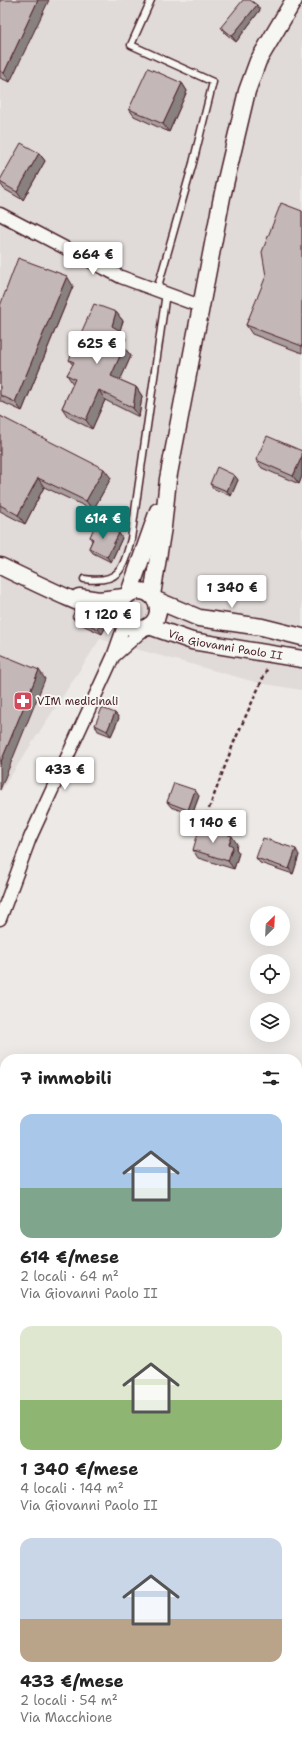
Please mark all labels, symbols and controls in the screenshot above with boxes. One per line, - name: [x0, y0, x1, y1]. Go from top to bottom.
- pin: 664 €: [65, 242, 121, 276]
- text: 664 €: [73, 246, 113, 263]
- pin: 625 €: [69, 331, 125, 365]
- text: 625 €: [77, 335, 117, 352]
- pin: 614 €: [75, 506, 131, 540]
- text: 614 €: [85, 510, 121, 527]
- pin: 1 340 €: [195, 575, 269, 609]
- text: 1 340 €: [206, 579, 258, 596]
- pin: 1 120 €: [71, 602, 145, 636]
- text: 1 120 €: [84, 606, 132, 623]
- street label: Via Giovanni Paolo II: [166, 626, 284, 663]
- pharmacy icon: VIM medicinali: [12, 690, 34, 712]
- place label: VIM medicinali: [37, 694, 118, 709]
- pin: 433 €: [37, 757, 93, 791]
- text: 433 €: [45, 761, 85, 778]
- pin: 1 140 €: [176, 810, 250, 844]
- text: 1 140 €: [189, 814, 237, 831]
- north arrow: [250, 906, 290, 946]
- map controls: [250, 906, 290, 1042]
- button: locate: [250, 954, 290, 994]
- button: layers: [250, 1002, 290, 1042]
- text: 7 immobili: [20, 1067, 112, 1089]
- icon: filters: [260, 1067, 282, 1089]
- icon: home: [115, 1140, 187, 1212]
- text: 614 €/mese: [20, 1246, 119, 1268]
- text: 2 locali · 64 m²: [20, 1268, 119, 1285]
- text: Via Giovanni Paolo II: [20, 1285, 158, 1302]
- icon: home: [115, 1352, 187, 1424]
- text: 1 340 €/mese: [20, 1458, 138, 1480]
- text: 4 locali · 144 m²: [20, 1480, 124, 1497]
- text: Via Giovanni Paolo II: [20, 1497, 158, 1514]
- icon: home: [115, 1564, 187, 1636]
- text: 433 €/mese: [20, 1670, 124, 1692]
- text: 2 locali · 54 m²: [20, 1692, 118, 1709]
- text: Via Macchione: [20, 1709, 112, 1726]

